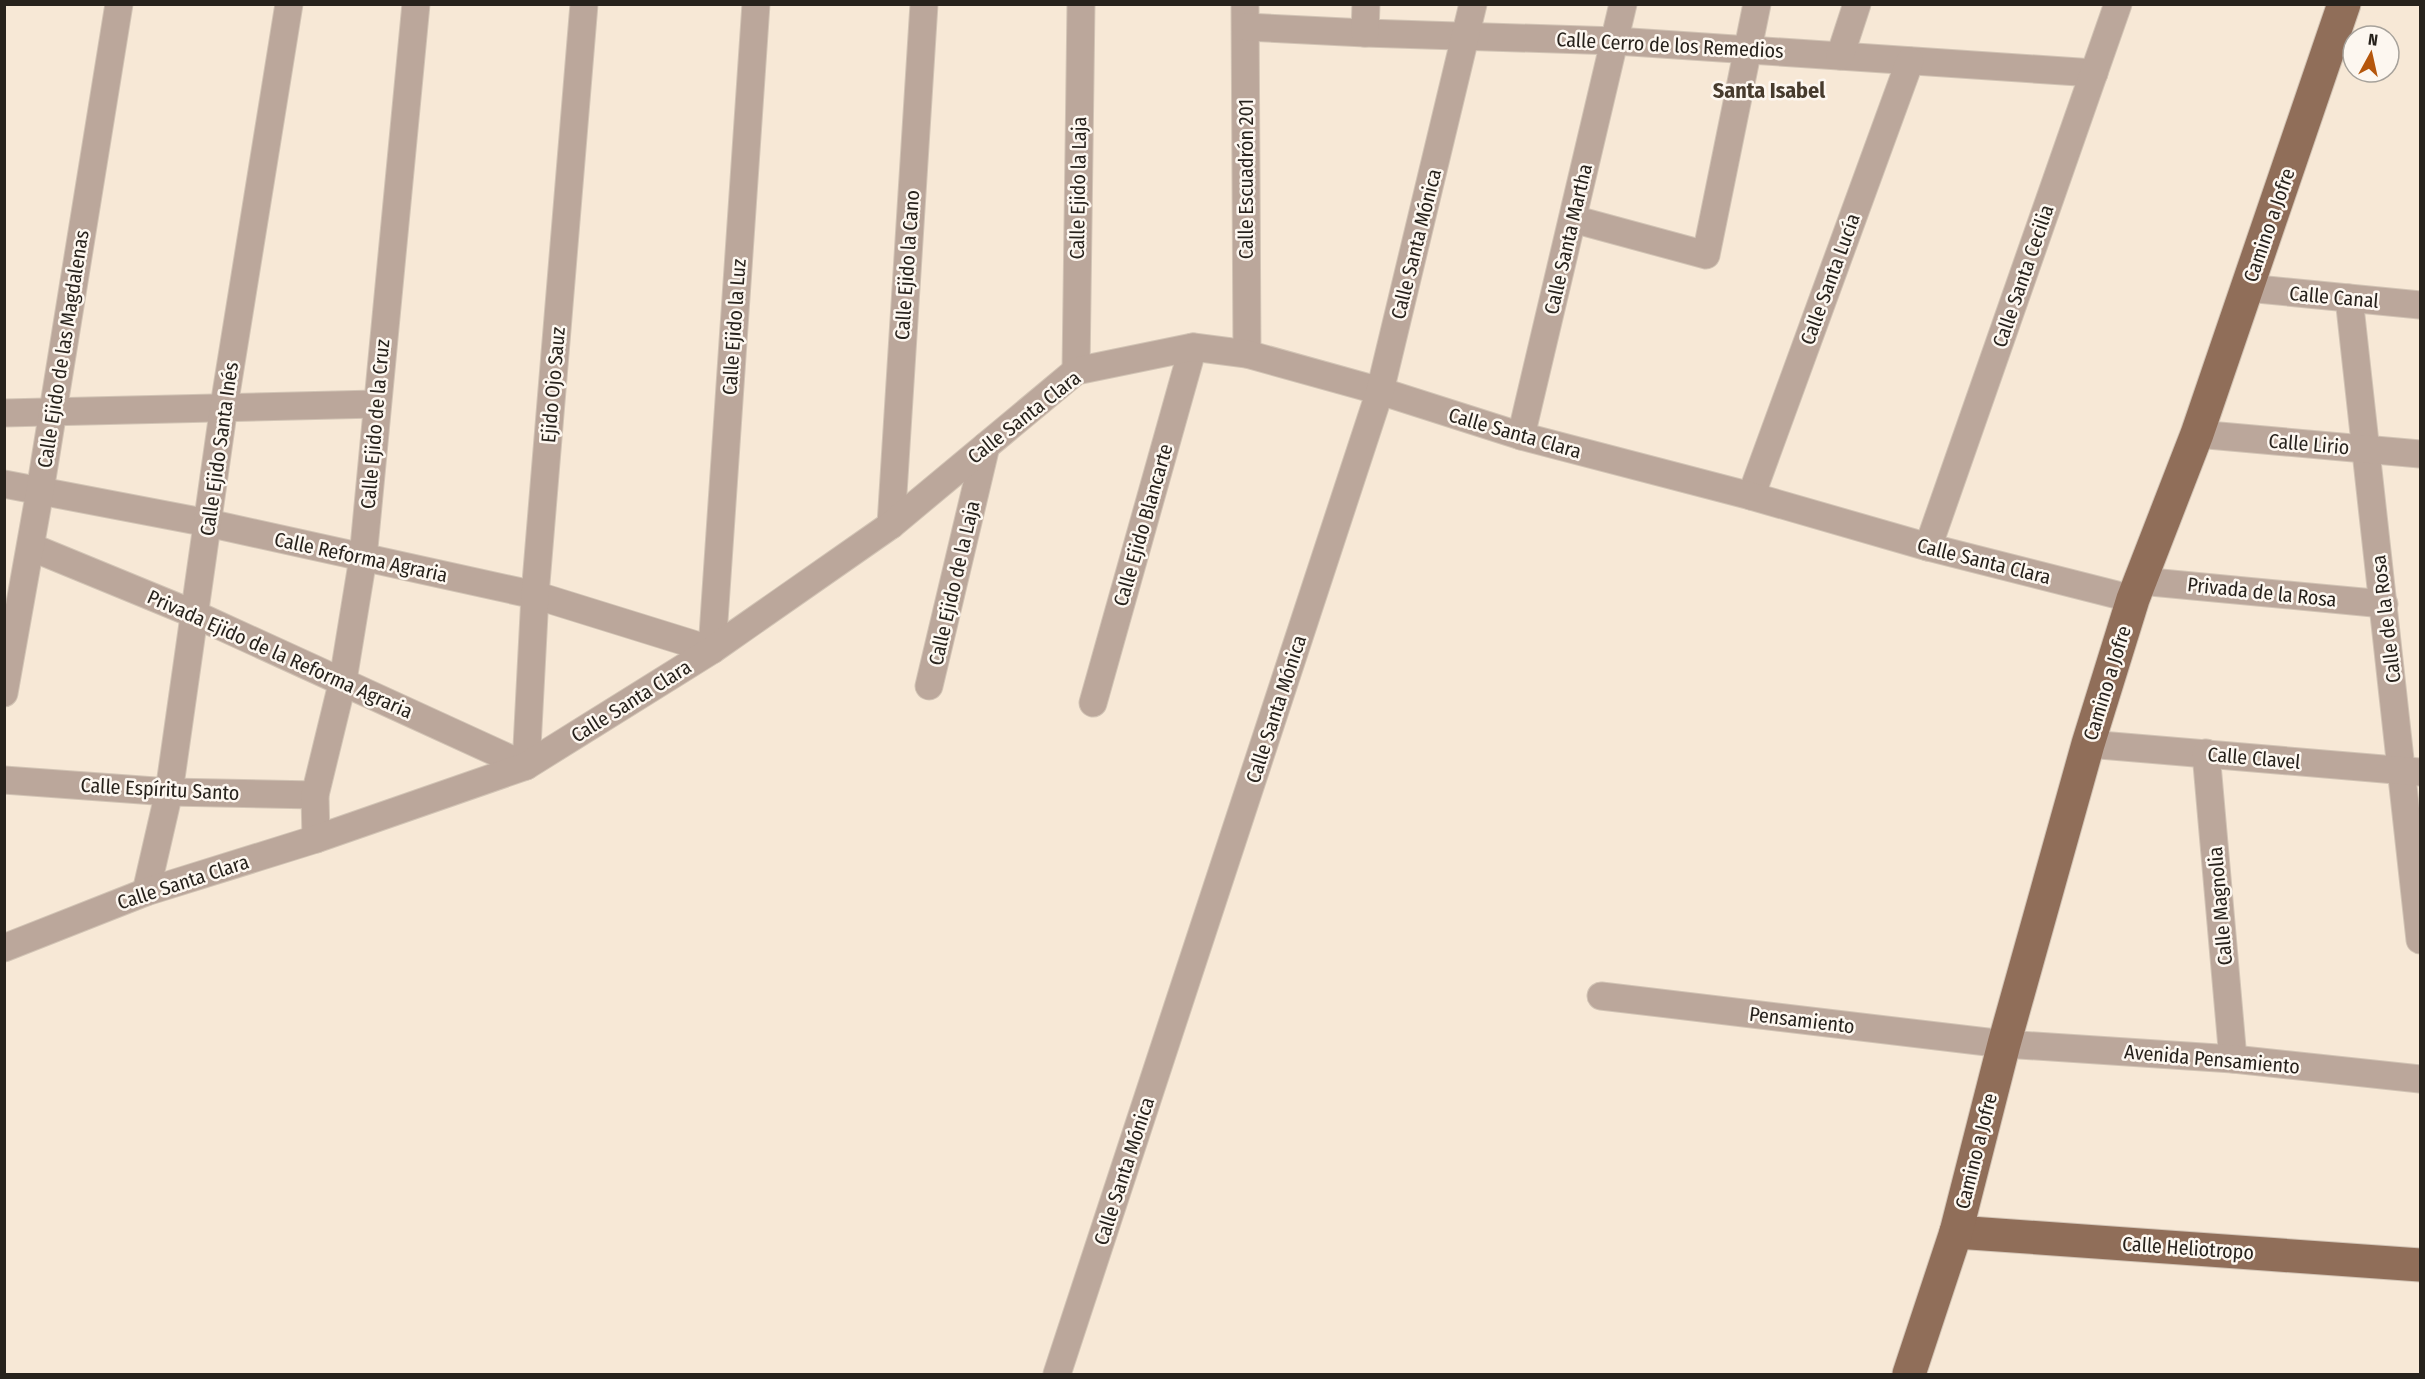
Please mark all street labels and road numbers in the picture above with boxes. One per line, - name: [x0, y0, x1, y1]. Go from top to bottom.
- street label: Calle Cerro de los Remedios: [1556, 27, 1784, 63]
- street label: Calle Escuadrón 201: [1234, 99, 1258, 259]
- street label: Calle Ejido la Laja: [1065, 116, 1091, 260]
- street label: Calle Santa Martha: [1539, 161, 1597, 317]
- street label: Camino a Jofre: [2238, 165, 2300, 285]
- street label: Calle Santa Mónica: [1386, 166, 1446, 322]
- street label: Calle Ejido la Cano: [890, 189, 924, 341]
- street label: Calle Santa Cecilia: [1987, 202, 2059, 350]
- street label: Calle Santa Lucía: [1795, 210, 1865, 348]
- street label: Calle Ejido de las Magdalenas: [32, 228, 94, 470]
- street label: Calle Ejido la Luz: [717, 258, 751, 396]
- street label: Calle Canal: [2288, 281, 2380, 313]
- street label: Ejido Ojo Sauz: [536, 326, 570, 444]
- street label: Calle Ejido de la Cruz: [356, 338, 394, 510]
- street label: Calle Ejido Santa Inés: [195, 360, 243, 538]
- street label: Calle Santa Clara: [963, 365, 1085, 469]
- street label: Calle Santa Clara: [1446, 403, 1584, 463]
- street label: Calle Lirio: [2268, 429, 2350, 459]
- street label: Calle Ejido Blancarte: [1108, 441, 1178, 609]
- street label: Calle Ejido de la Laja: [923, 498, 985, 668]
- street label: Calle Reforma Agraria: [272, 527, 450, 587]
- street label: Calle Santa Clara: [1915, 533, 2053, 589]
- street label: Calle de la Rosa: [2366, 554, 2406, 684]
- street label: Privada de la Rosa: [2186, 572, 2338, 612]
- street label: Privada Ejido de la Reforma Agraria: [144, 585, 416, 723]
- street label: Camino a Jofre: [2078, 623, 2136, 743]
- street label: Calle Santa Mónica: [1241, 632, 1311, 786]
- street label: Calle Santa Clara: [567, 655, 695, 747]
- street label: Calle Clavel: [2207, 742, 2301, 774]
- street label: Calle Espíritu Santo: [80, 773, 240, 805]
- street label: Calle Magnolia: [2203, 846, 2237, 966]
- street label: Calle Santa Clara: [114, 849, 252, 915]
- street label: Pensamiento: [1748, 1002, 1856, 1038]
- street label: Avenida Pensamiento: [2123, 1039, 2301, 1079]
- street label: Camino a Jofre: [1950, 1090, 2002, 1212]
- street label: Calle Santa Mónica: [1089, 1094, 1159, 1248]
- street label: Calle Heliotropo: [2121, 1231, 2255, 1265]

